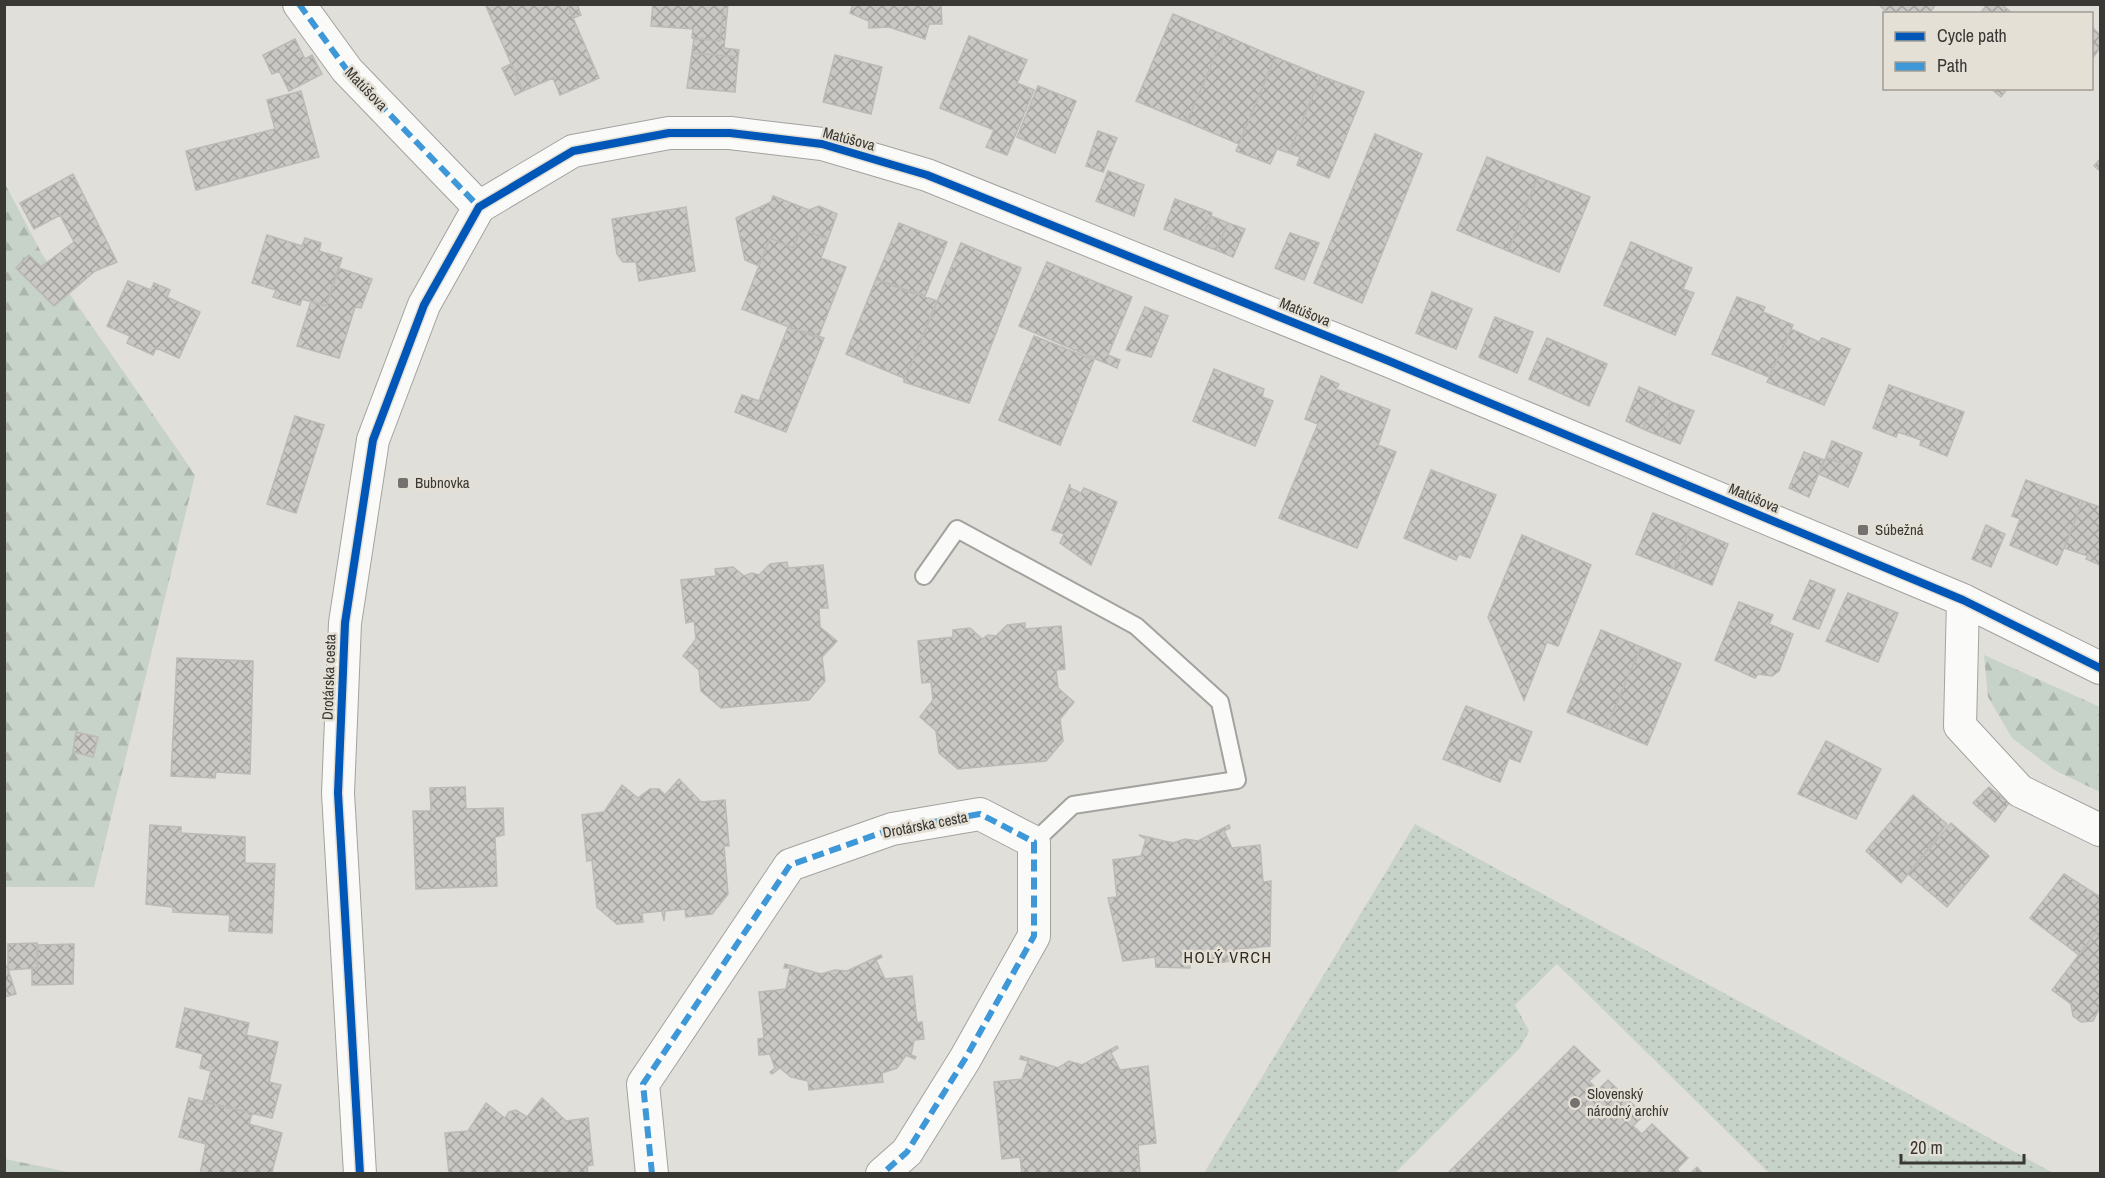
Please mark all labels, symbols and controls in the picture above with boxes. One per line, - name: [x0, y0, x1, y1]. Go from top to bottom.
- legend: [1883, 12, 2093, 90]
- text: Cycle path: [1937, 23, 2007, 48]
- text: Path: [1937, 53, 1967, 78]
- street label: Matúšova: [340, 62, 393, 115]
- street label: Matúšova: [821, 121, 878, 156]
- street label: Matúšova: [1277, 292, 1334, 331]
- place label: Bubnovka: [415, 472, 470, 493]
- marker: Bubnovka: [396, 476, 410, 490]
- street label: Matúšova: [1726, 477, 1783, 518]
- place label: Súbežná: [1875, 519, 1924, 540]
- marker: Súbežná: [1856, 523, 1870, 537]
- street label: Drotárska cesta: [317, 633, 341, 720]
- street label: Drotárska cesta: [881, 806, 969, 843]
- district label: HOLÝ VRCH: [1184, 946, 1272, 968]
- place label: Slovenský národný archív: [1587, 1083, 1669, 1121]
- marker: Slovenský národný archív: [1568, 1096, 1582, 1110]
- scale bar: [1901, 1127, 2024, 1165]
- text: 20 m: [1910, 1135, 1943, 1160]

